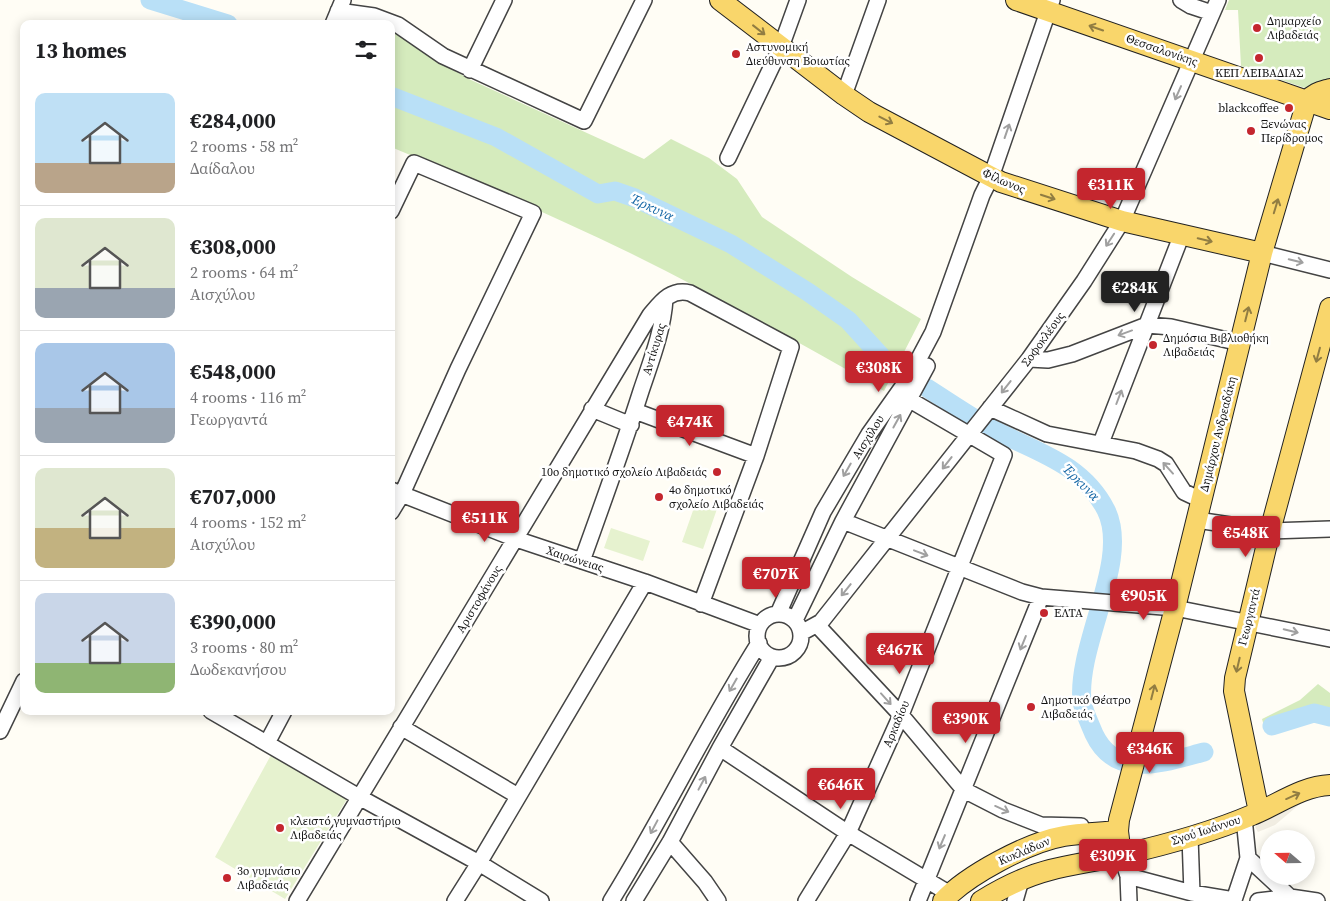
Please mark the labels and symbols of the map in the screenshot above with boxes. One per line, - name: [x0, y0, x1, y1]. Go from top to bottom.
- place label: Δημαρχείο Λιβαδειάς: [1267, 13, 1321, 43]
- one-way arrow: [1088, 22, 1104, 32]
- marker: Δημαρχείο Λιβαδειάς: [1251, 22, 1263, 34]
- one-way arrow: [752, 24, 765, 35]
- street label: Θεσσαλονίκης: [1124, 30, 1201, 70]
- place label: Αστυνομική Διεύθυνση Βοιωτίας: [746, 39, 851, 69]
- marker: Αστυνομική Διεύθυνση Βοιωτίας: [730, 48, 742, 60]
- marker: ΚΕΠ ΛΕΙΒΑΔΙΑΣ: [1253, 52, 1265, 64]
- place label: ΚΕΠ ΛΕΙΒΑΔΙΑΣ: [1215, 65, 1303, 81]
- one-way arrow: [1172, 85, 1182, 100]
- place label: blackcoffee: [1218, 100, 1279, 116]
- marker: blackcoffee: [1283, 102, 1295, 114]
- one-way arrow: [878, 116, 893, 125]
- place label: Ξενώνας Περίδρομος: [1261, 116, 1323, 146]
- one-way arrow: [1003, 124, 1012, 139]
- marker: Ξενώνας Περίδρομος: [1245, 125, 1257, 137]
- street label: Φίλωνος: [980, 165, 1028, 197]
- pin: €311K: [1076, 168, 1146, 210]
- water label: Έρκυνα: [627, 188, 677, 226]
- one-way arrow: [1040, 193, 1056, 203]
- one-way arrow: [1271, 199, 1281, 215]
- one-way arrow: [1105, 233, 1115, 247]
- one-way arrow: [1196, 236, 1212, 245]
- one-way arrow: [1287, 257, 1303, 267]
- pin: €284K: [1100, 270, 1170, 313]
- one-way arrow: [1243, 306, 1252, 322]
- street label: Σοφοκλέους: [1018, 308, 1069, 369]
- street label: Αντίκυρας: [639, 321, 670, 377]
- one-way arrow: [1117, 329, 1133, 338]
- place label: Δημόσια Βιβλιοθήκη Λιβαδειάς: [1163, 330, 1269, 360]
- marker: Δημόσια Βιβλιοθήκη Λιβαδειάς: [1147, 339, 1159, 351]
- one-way arrow: [1312, 346, 1322, 362]
- pin: €308K: [844, 350, 914, 393]
- street label: Δημάρχου Ανδρεαδάκη: [1196, 375, 1240, 493]
- one-way arrow: [1001, 381, 1012, 394]
- one-way arrow: [1115, 390, 1124, 406]
- pin: €474K: [655, 404, 725, 447]
- street label: Αισχύλου: [848, 412, 888, 462]
- one-way arrow: [892, 414, 902, 429]
- one-way arrow: [942, 456, 953, 469]
- water label: Έρκυνα: [1058, 459, 1104, 505]
- one-way arrow: [1162, 461, 1173, 474]
- one-way arrow: [842, 463, 852, 477]
- place label: 10ο δημοτικό σχολείο Λιβαδειάς: [541, 464, 708, 480]
- marker: 10ο δημοτικό σχολείο Λιβαδειάς: [711, 466, 723, 478]
- place label: 4ο δημοτικό σχολείο Λιβαδειάς: [669, 482, 764, 512]
- marker: 4ο δημοτικό σχολείο Λιβαδειάς: [653, 491, 665, 503]
- pin: €511K: [450, 500, 520, 543]
- pin: €548K: [1211, 516, 1281, 558]
- street label: Χαιρώνειας: [544, 542, 606, 576]
- one-way arrow: [913, 549, 928, 558]
- pin: €707K: [741, 556, 811, 599]
- street label: Αριστοφάνους: [453, 562, 506, 636]
- pin: €905K: [1109, 578, 1179, 621]
- one-way arrow: [841, 583, 852, 596]
- street label: Γεωργαντά: [1234, 587, 1264, 647]
- place label: ΕΛΤΑ: [1054, 605, 1083, 621]
- marker: ΕΛΤΑ: [1038, 607, 1050, 619]
- one-way arrow: [1283, 627, 1299, 636]
- pin: €467K: [865, 632, 935, 675]
- one-way arrow: [1018, 635, 1027, 650]
- one-way arrow: [1233, 656, 1242, 672]
- one-way arrow: [728, 677, 738, 691]
- one-way arrow: [1149, 685, 1159, 701]
- one-way arrow: [880, 692, 892, 705]
- place label: Δημοτικό Θέατρο Λιβαδειάς: [1041, 692, 1131, 722]
- street label: Αρκαδίου: [879, 698, 913, 750]
- marker: Δημοτικό Θέατρο Λιβαδειάς: [1025, 701, 1037, 713]
- pin: €390K: [931, 702, 1001, 744]
- pin: €346K: [1115, 732, 1185, 774]
- pin: €646K: [806, 768, 876, 810]
- one-way arrow: [697, 776, 707, 790]
- one-way arrow: [1285, 790, 1300, 800]
- one-way arrow: [994, 805, 1009, 814]
- street label: Σγού Ιωάννου: [1169, 811, 1243, 849]
- place label: κλειστό γυμναστήριο Λιβαδειάς: [290, 813, 401, 843]
- one-way arrow: [649, 819, 658, 834]
- marker: κλειστό γυμναστήριο Λιβαδειάς: [274, 822, 286, 834]
- north arrow: [1260, 830, 1315, 885]
- street label: Κυκλάδων: [996, 833, 1052, 869]
- one-way arrow: [937, 834, 947, 849]
- pin: €309K: [1078, 838, 1148, 881]
- place label: 3ο γυμνάσιο Λιβαδειάς: [237, 863, 300, 893]
- marker: 3ο γυμνάσιο Λιβαδειάς: [221, 872, 233, 884]

